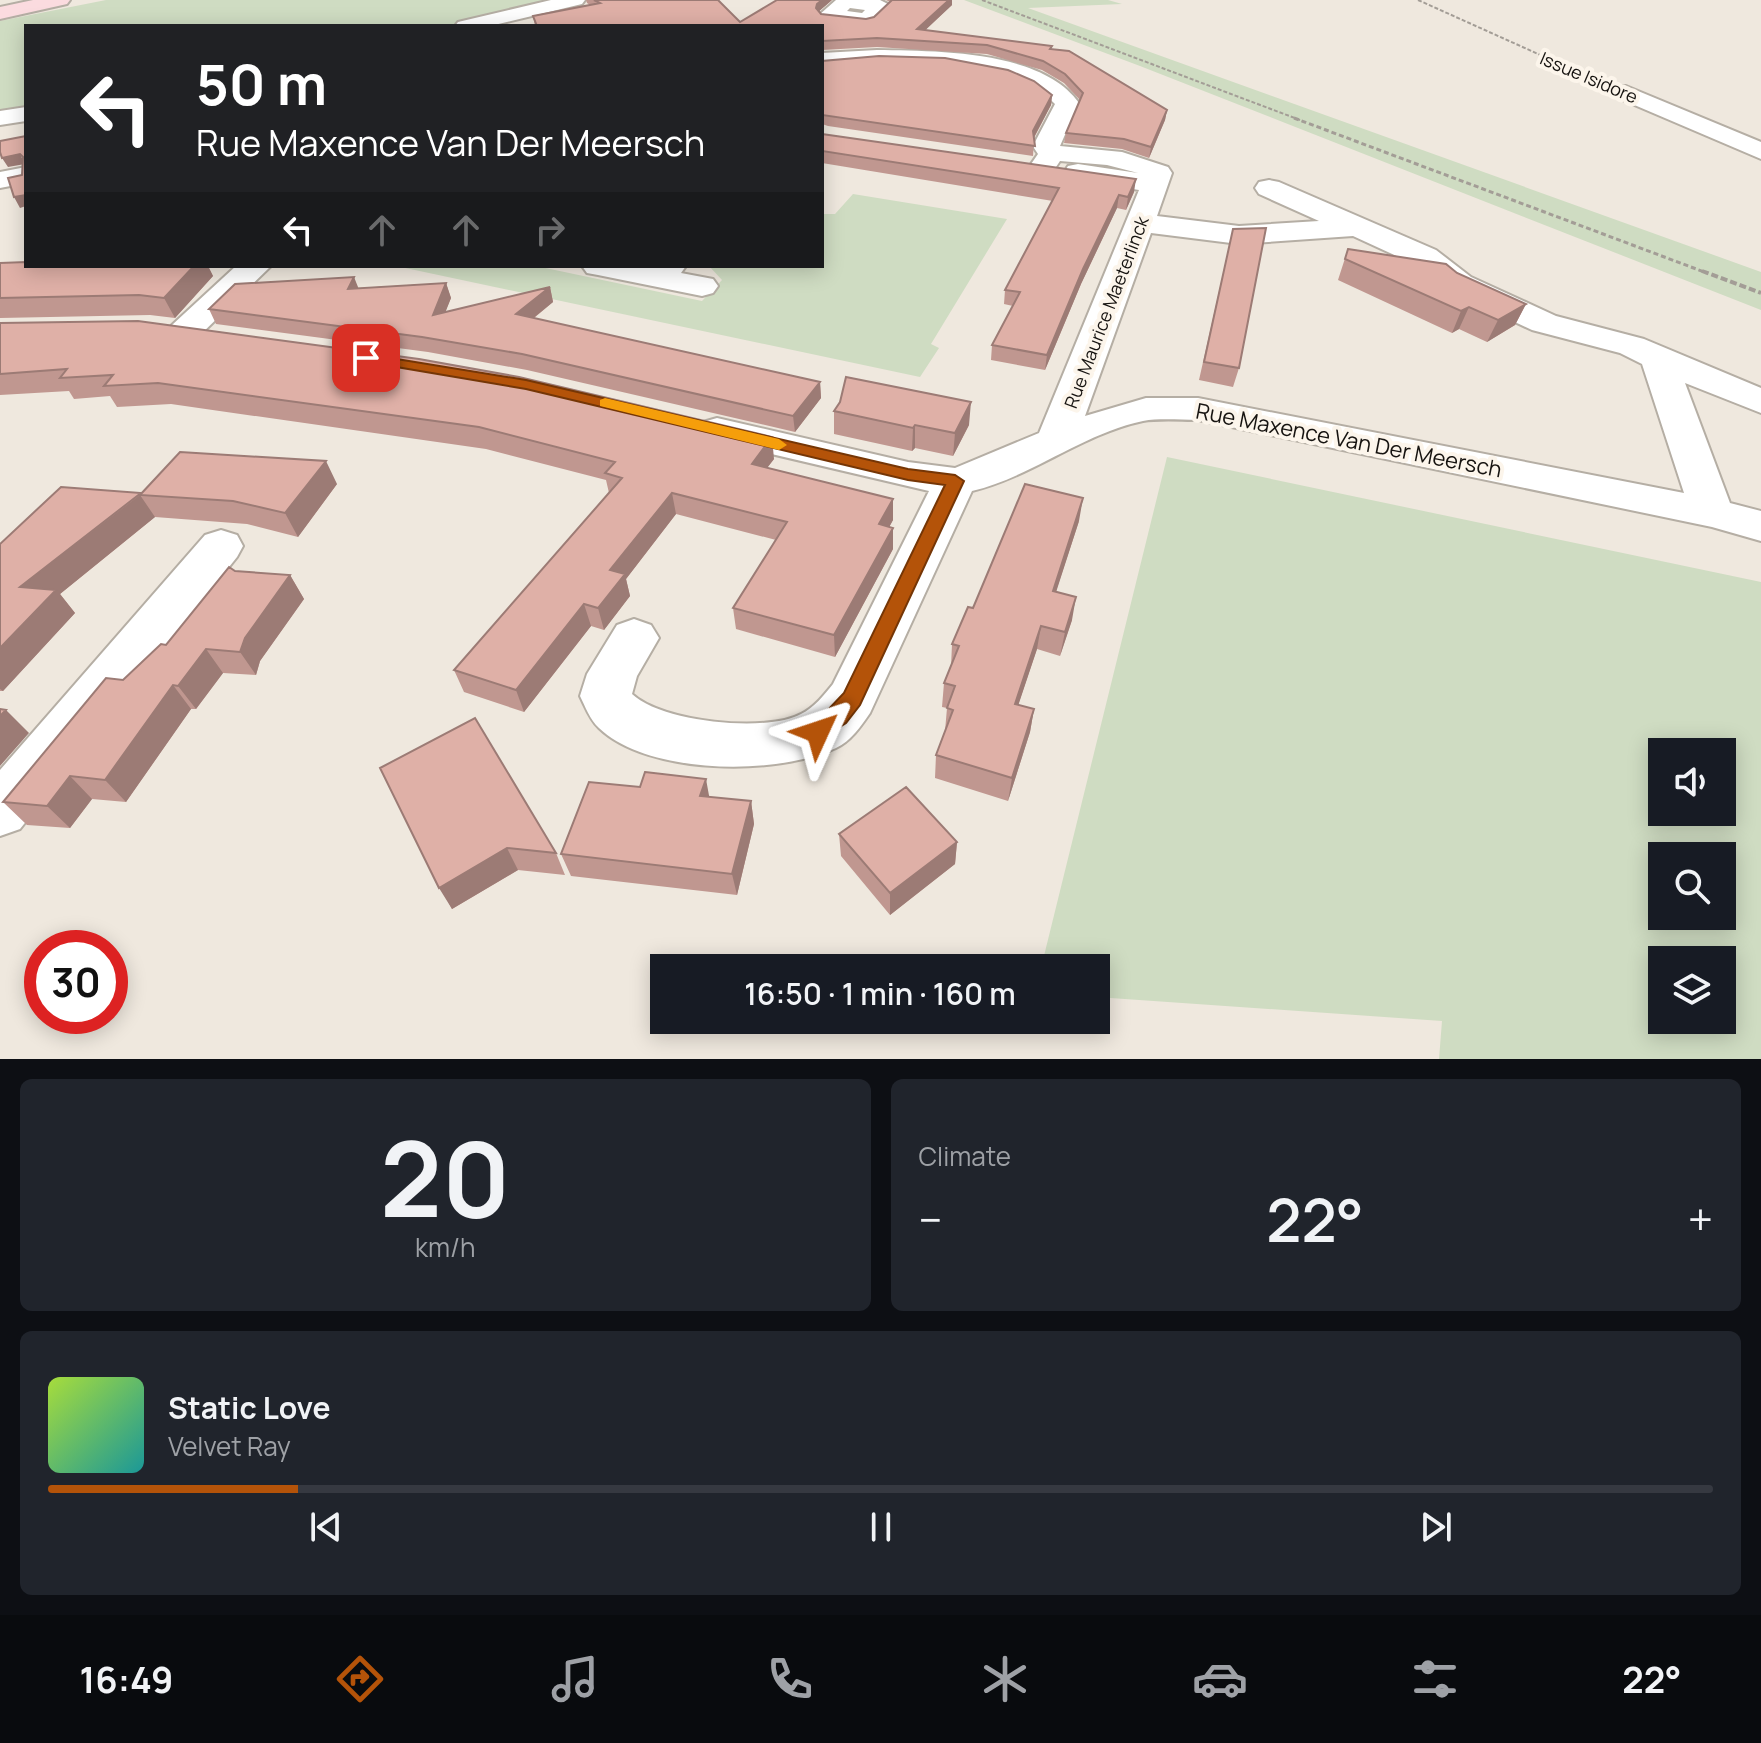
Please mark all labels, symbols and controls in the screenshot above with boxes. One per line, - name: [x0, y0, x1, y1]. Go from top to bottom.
- text: 50 m: [196, 45, 327, 122]
- street label: Issue Isidore: [1536, 46, 1642, 108]
- icon: left: [64, 56, 168, 160]
- text: Rue Maxence Van Der Meersch: [196, 118, 705, 167]
- icon: left: [276, 208, 320, 252]
- icon: ahead: [360, 208, 404, 252]
- icon: ahead: [444, 208, 488, 252]
- icon: right: [528, 208, 572, 252]
- street label: Rue Maurice Maeterlinck: [1058, 212, 1154, 411]
- pin: [332, 324, 400, 392]
- icon: arrive: [344, 336, 388, 380]
- street label: Rue Maxence Van Der Meersch: [1193, 396, 1505, 484]
- position arrow: [776, 690, 860, 774]
- map controls: [1648, 738, 1736, 1034]
- button: sound: [1648, 738, 1736, 826]
- button: search: [1648, 842, 1736, 930]
- speed limit sign: 30: [24, 930, 128, 1034]
- button: layers: [1648, 946, 1736, 1034]
- text: 16:50 · 1 min · 160 m: [744, 973, 1016, 1014]
- text: 20: [380, 1106, 510, 1248]
- text: Climate: [919, 1138, 1011, 1174]
- text: 22°: [1266, 1178, 1364, 1260]
- text: −: [919, 1189, 942, 1249]
- text: +: [1688, 1189, 1713, 1249]
- text: km/h: [415, 1229, 475, 1265]
- text: Static Love: [168, 1387, 331, 1428]
- text: Velvet Ray: [168, 1428, 291, 1464]
- icon: previous: [304, 1505, 348, 1549]
- icon: pause: [859, 1505, 903, 1549]
- icon: next: [1414, 1505, 1458, 1549]
- icon: directions: [332, 1651, 388, 1707]
- icon: music: [547, 1651, 603, 1707]
- icon: phone: [762, 1651, 818, 1707]
- icon: climate: [977, 1651, 1033, 1707]
- icon: car: [1192, 1651, 1248, 1707]
- icon: filters: [1407, 1651, 1463, 1707]
- text: 16:49: [80, 1655, 173, 1704]
- text: 22°: [1622, 1655, 1681, 1704]

